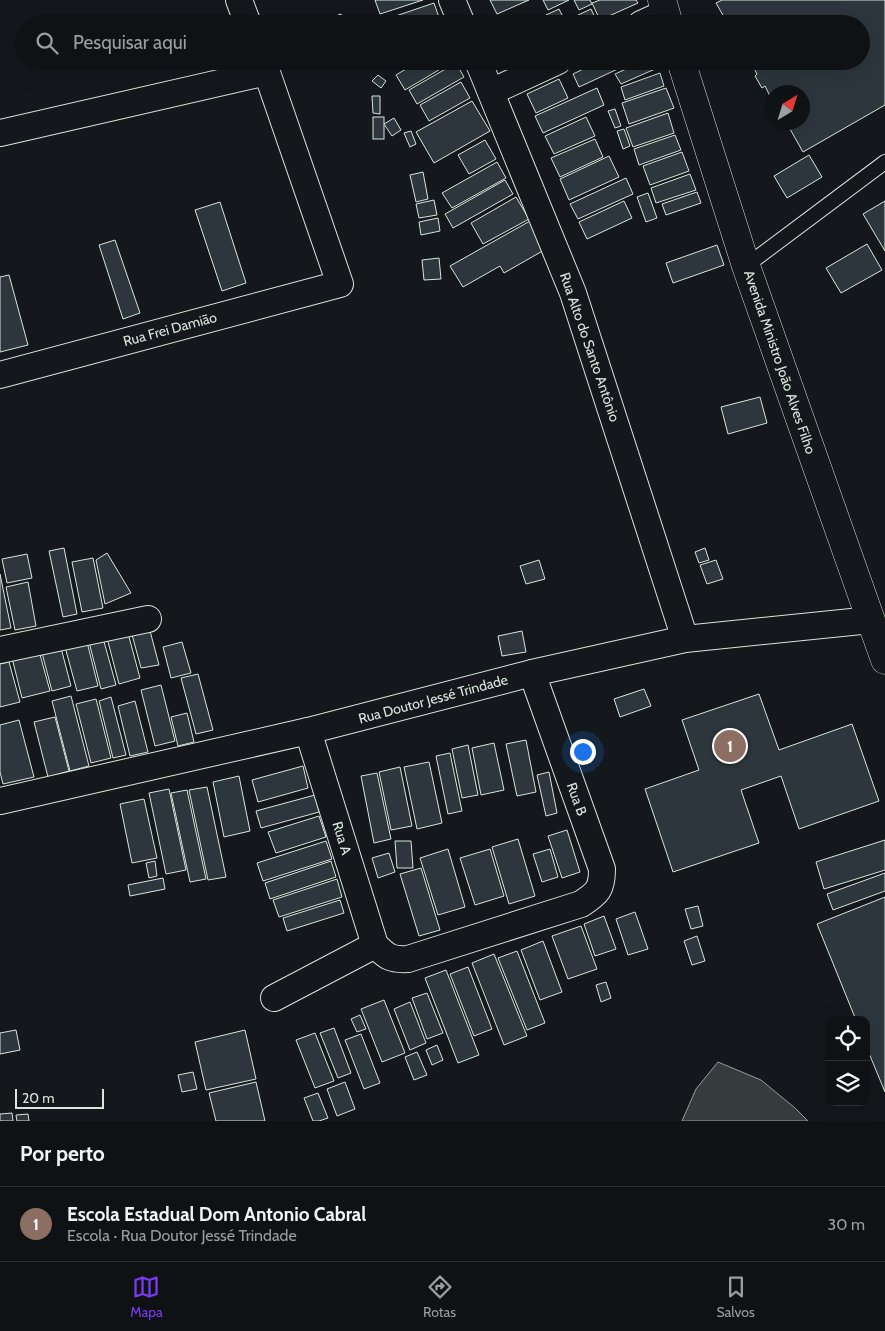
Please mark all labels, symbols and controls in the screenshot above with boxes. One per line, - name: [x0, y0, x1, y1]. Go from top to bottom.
- search box: [15, 15, 870, 70]
- icon: search: [33, 29, 61, 57]
- text: Pesquisar aqui: [73, 31, 187, 54]
- north arrow: [765, 85, 810, 130]
- street label: Avenida Ministro João Alves Filho: [740, 268, 820, 457]
- street label: Rua Alto do Santo Antônio: [556, 270, 624, 424]
- street label: Rua Frei Damião: [121, 308, 219, 350]
- street label: Rua Doutor Jessé Trindade: [356, 670, 510, 728]
- pin: 1: [714, 727, 746, 765]
- your location: [570, 739, 596, 765]
- street label: Rua B: [563, 780, 591, 818]
- street label: Rua A: [328, 819, 356, 857]
- map controls: [825, 1016, 870, 1106]
- button: locate: [825, 1016, 870, 1061]
- button: layers: [825, 1061, 870, 1106]
- scale bar: [15, 1086, 104, 1109]
- text: 20 m: [22, 1089, 55, 1107]
- text: Por perto: [20, 1141, 105, 1166]
- text: Escola Estadual Dom Antonio Cabral: [67, 1203, 366, 1226]
- text: 1: [33, 1215, 39, 1234]
- text: 30 m: [828, 1215, 865, 1234]
- text: Escola · Rua Doutor Jessé Trindade: [67, 1226, 297, 1245]
- tab: Mapa: [130, 1273, 163, 1321]
- tab: Rotas: [423, 1273, 456, 1321]
- tab: Salvos: [716, 1273, 755, 1321]

